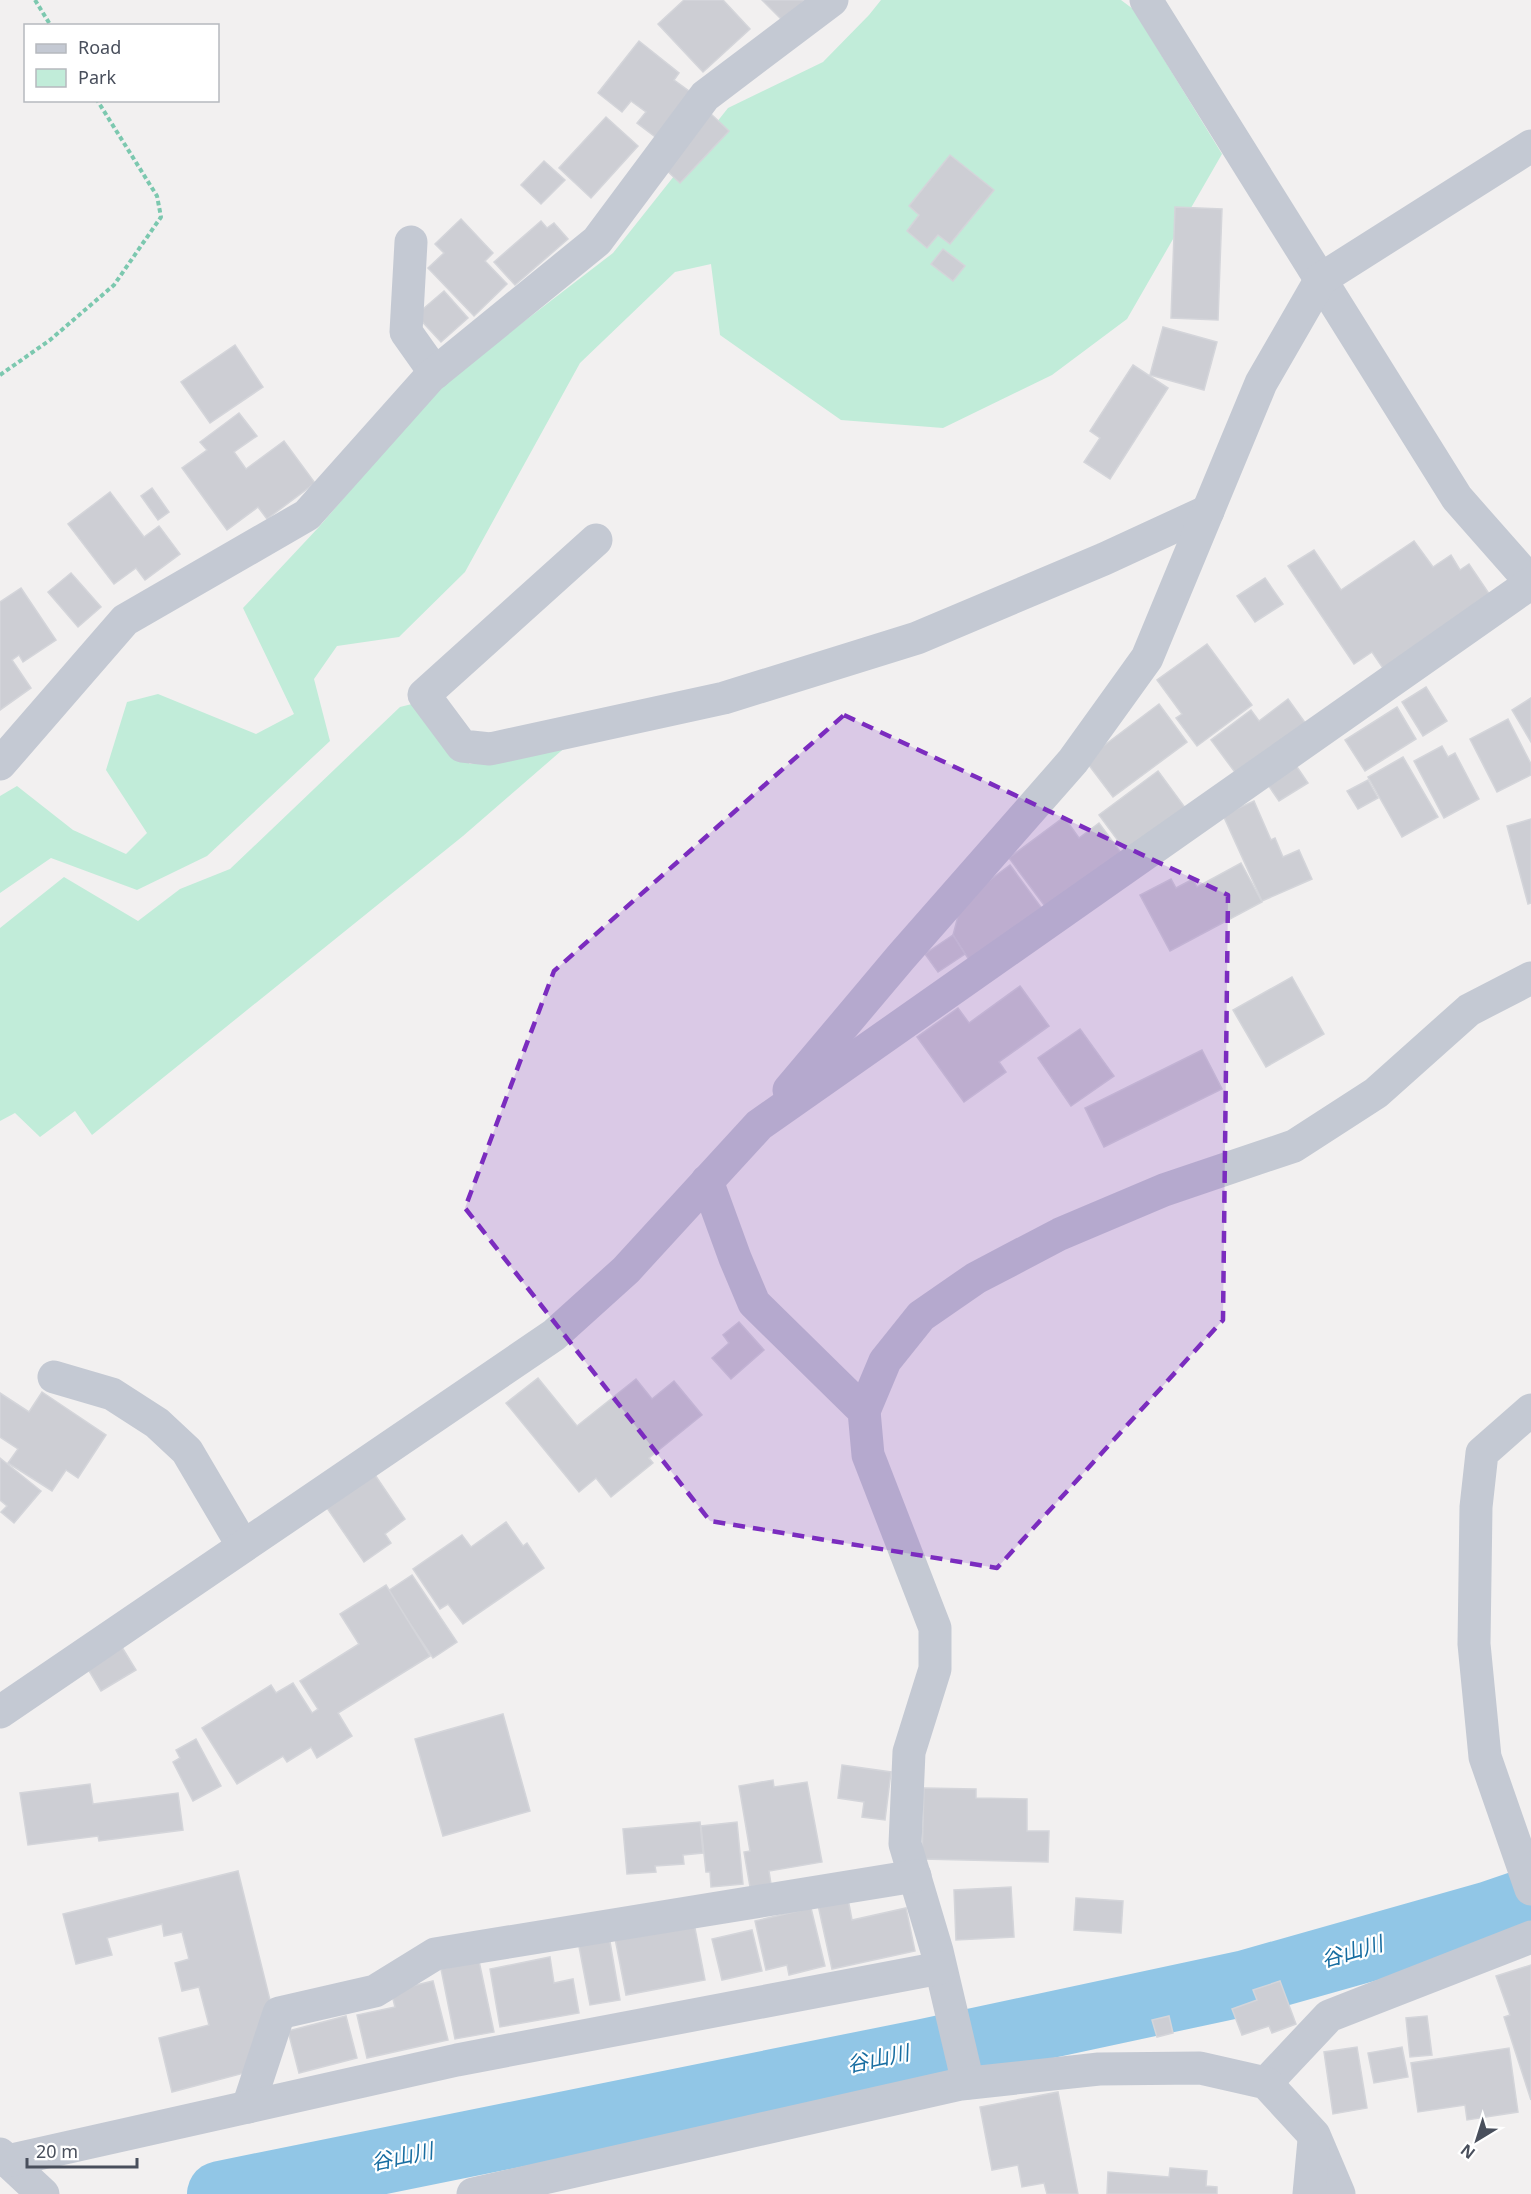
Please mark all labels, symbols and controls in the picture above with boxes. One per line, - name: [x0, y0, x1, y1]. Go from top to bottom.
- legend: [24, 24, 219, 102]
- text: Road: [78, 35, 121, 59]
- text: Park: [78, 65, 116, 89]
- water label: 谷山川: [1318, 1928, 1388, 1973]
- water label: 谷山川: [844, 2037, 913, 2078]
- north arrow: [1447, 2110, 1507, 2170]
- scale bar: [27, 2131, 136, 2169]
- water label: 谷山川: [368, 2135, 437, 2176]
- text: 20 m: [36, 2139, 78, 2163]
- text: N: [1456, 2139, 1480, 2164]

